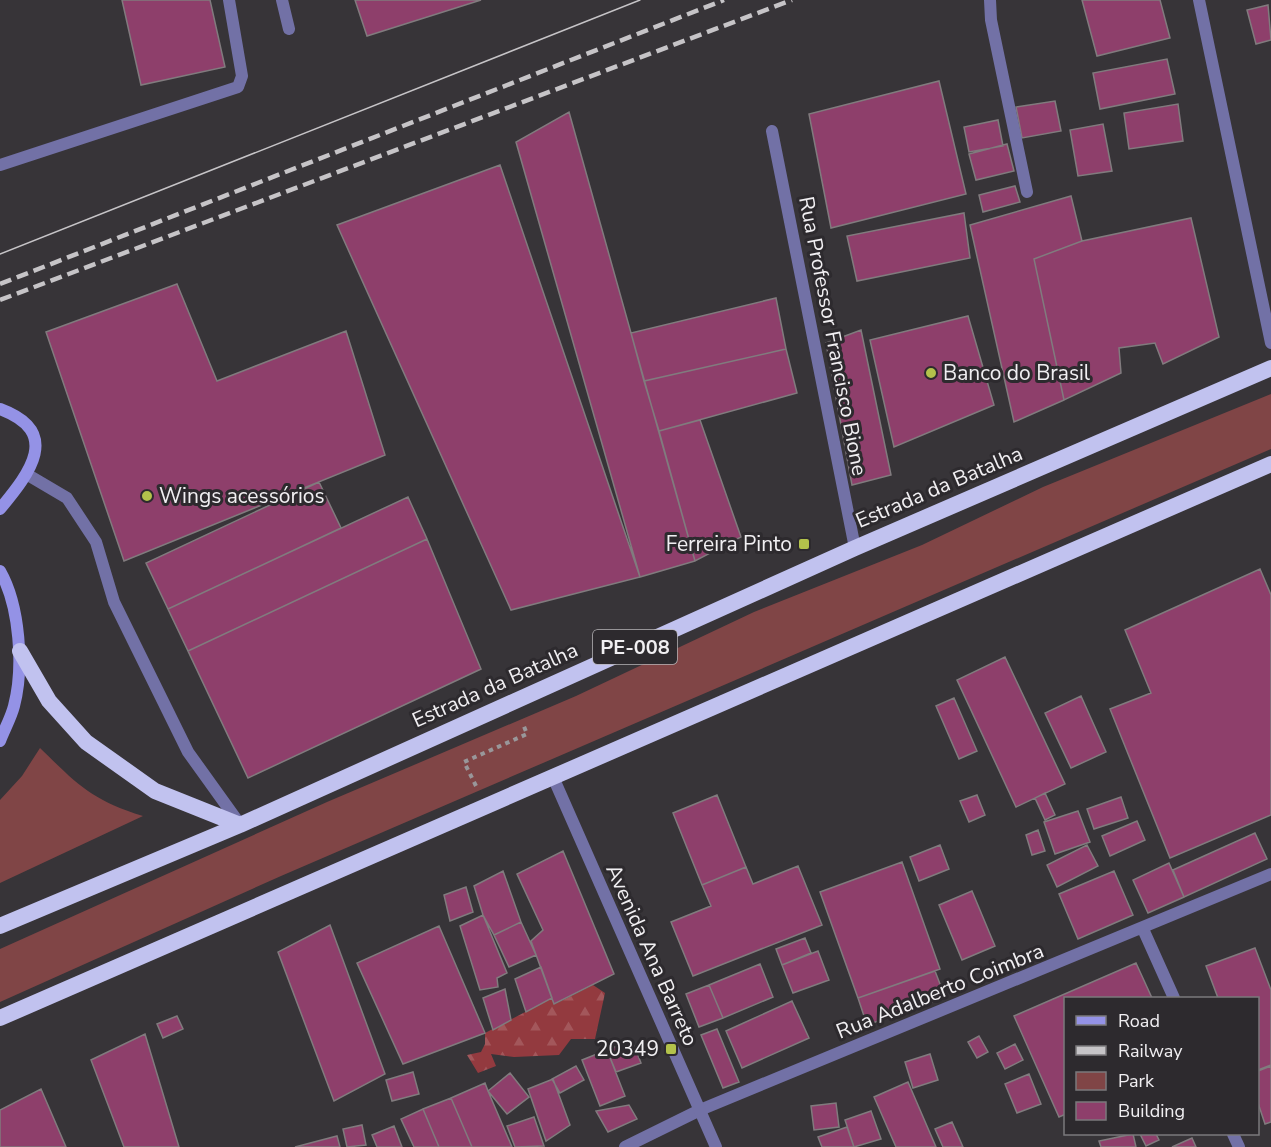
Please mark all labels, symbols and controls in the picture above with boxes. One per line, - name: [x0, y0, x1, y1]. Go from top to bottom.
- street label: Rua Professor Francisco Bione: [792, 194, 874, 478]
- place label: Banco do Brasil: [943, 359, 1091, 387]
- marker: Banco do Brasil: [924, 366, 938, 380]
- street label: Estrada da Batalha: [851, 439, 1027, 535]
- place label: Wings acessórios: [159, 482, 325, 510]
- marker: Wings acessórios: [140, 489, 154, 503]
- place label: Ferreira Pinto: [666, 530, 792, 558]
- marker: Ferreira Pinto: [797, 537, 811, 551]
- road number: PE-008: [593, 630, 677, 664]
- street label: Estrada da Batalha: [408, 636, 582, 734]
- street label: Avenida Ana Barreto: [599, 860, 705, 1050]
- street label: Rua Adalberto Coimbra: [832, 936, 1048, 1046]
- legend: [1064, 997, 1259, 1135]
- text: Road: [1118, 1009, 1160, 1033]
- place label: 20349: [596, 1035, 659, 1063]
- text: Railway: [1118, 1039, 1183, 1063]
- marker: 20349: [664, 1042, 678, 1056]
- text: Park: [1118, 1069, 1155, 1093]
- text: Building: [1118, 1099, 1185, 1123]

